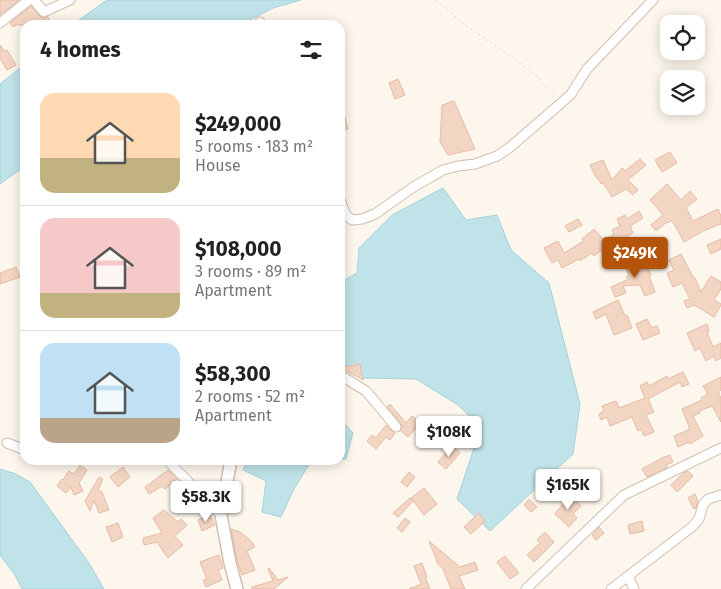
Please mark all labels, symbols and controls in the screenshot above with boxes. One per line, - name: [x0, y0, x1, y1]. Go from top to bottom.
- map controls: [660, 15, 705, 115]
- button: locate: [660, 15, 705, 60]
- icon: filters: [297, 36, 325, 64]
- text: 4 homes: [40, 37, 121, 63]
- button: layers: [660, 70, 705, 115]
- text: $249,000: [195, 111, 281, 137]
- icon: home: [80, 113, 140, 173]
- text: 5 rooms · 183 m²: [195, 137, 313, 156]
- text: House: [195, 156, 241, 175]
- text: $108,000: [195, 236, 282, 262]
- pin: $249K: [600, 236, 670, 279]
- icon: home: [80, 238, 140, 298]
- text: $249K: [613, 243, 657, 262]
- text: 3 rooms · 89 m²: [195, 262, 306, 281]
- text: Apartment: [195, 281, 272, 300]
- text: $58,300: [195, 361, 271, 387]
- icon: home: [80, 363, 140, 423]
- text: 2 rooms · 52 m²: [195, 387, 305, 406]
- text: Apartment: [195, 406, 272, 425]
- pin: $108K: [414, 416, 484, 458]
- text: $108K: [427, 422, 471, 441]
- pin: $165K: [533, 468, 603, 511]
- text: $165K: [546, 475, 590, 494]
- pin: $58.3K: [165, 480, 247, 523]
- text: $58.3K: [181, 487, 231, 506]

